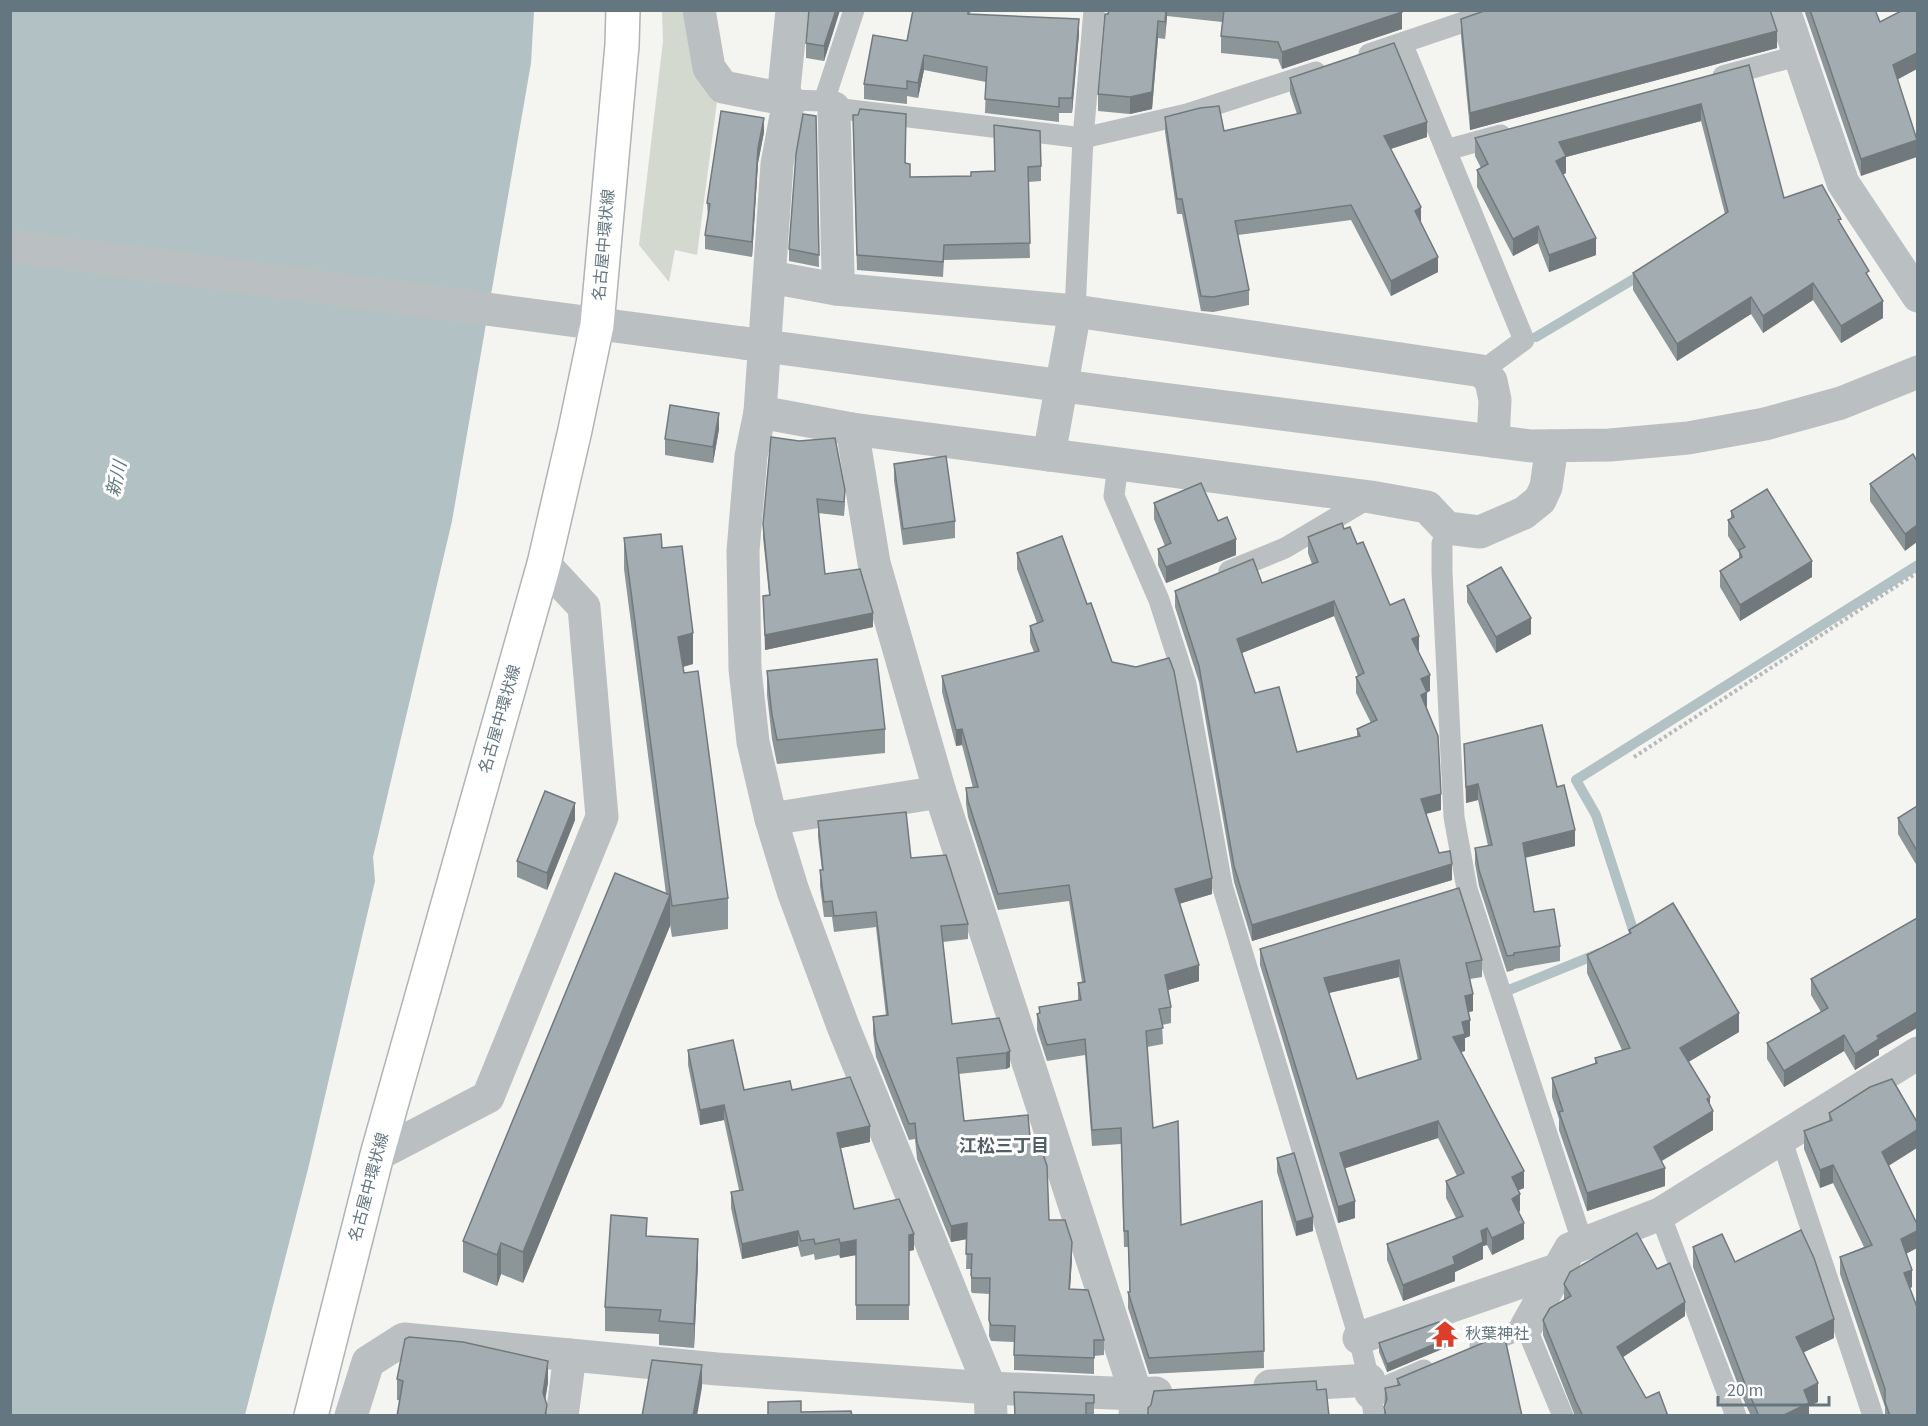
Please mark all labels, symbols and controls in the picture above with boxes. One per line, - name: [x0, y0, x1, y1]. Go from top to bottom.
- street label: 名古屋中環状線: [588, 188, 620, 302]
- water label: 新川: [101, 457, 134, 499]
- street label: 名古屋中環状線: [474, 662, 526, 776]
- street label: 名古屋中環状線: [344, 1130, 394, 1244]
- district label: 江松三丁目: [959, 1134, 1049, 1159]
- temple icon: 秋葉神社: [1430, 1319, 1460, 1349]
- place label: 秋葉神社: [1465, 1323, 1529, 1345]
- scale bar: [1718, 1369, 1829, 1407]
- text: 20 m: [1727, 1378, 1763, 1403]

